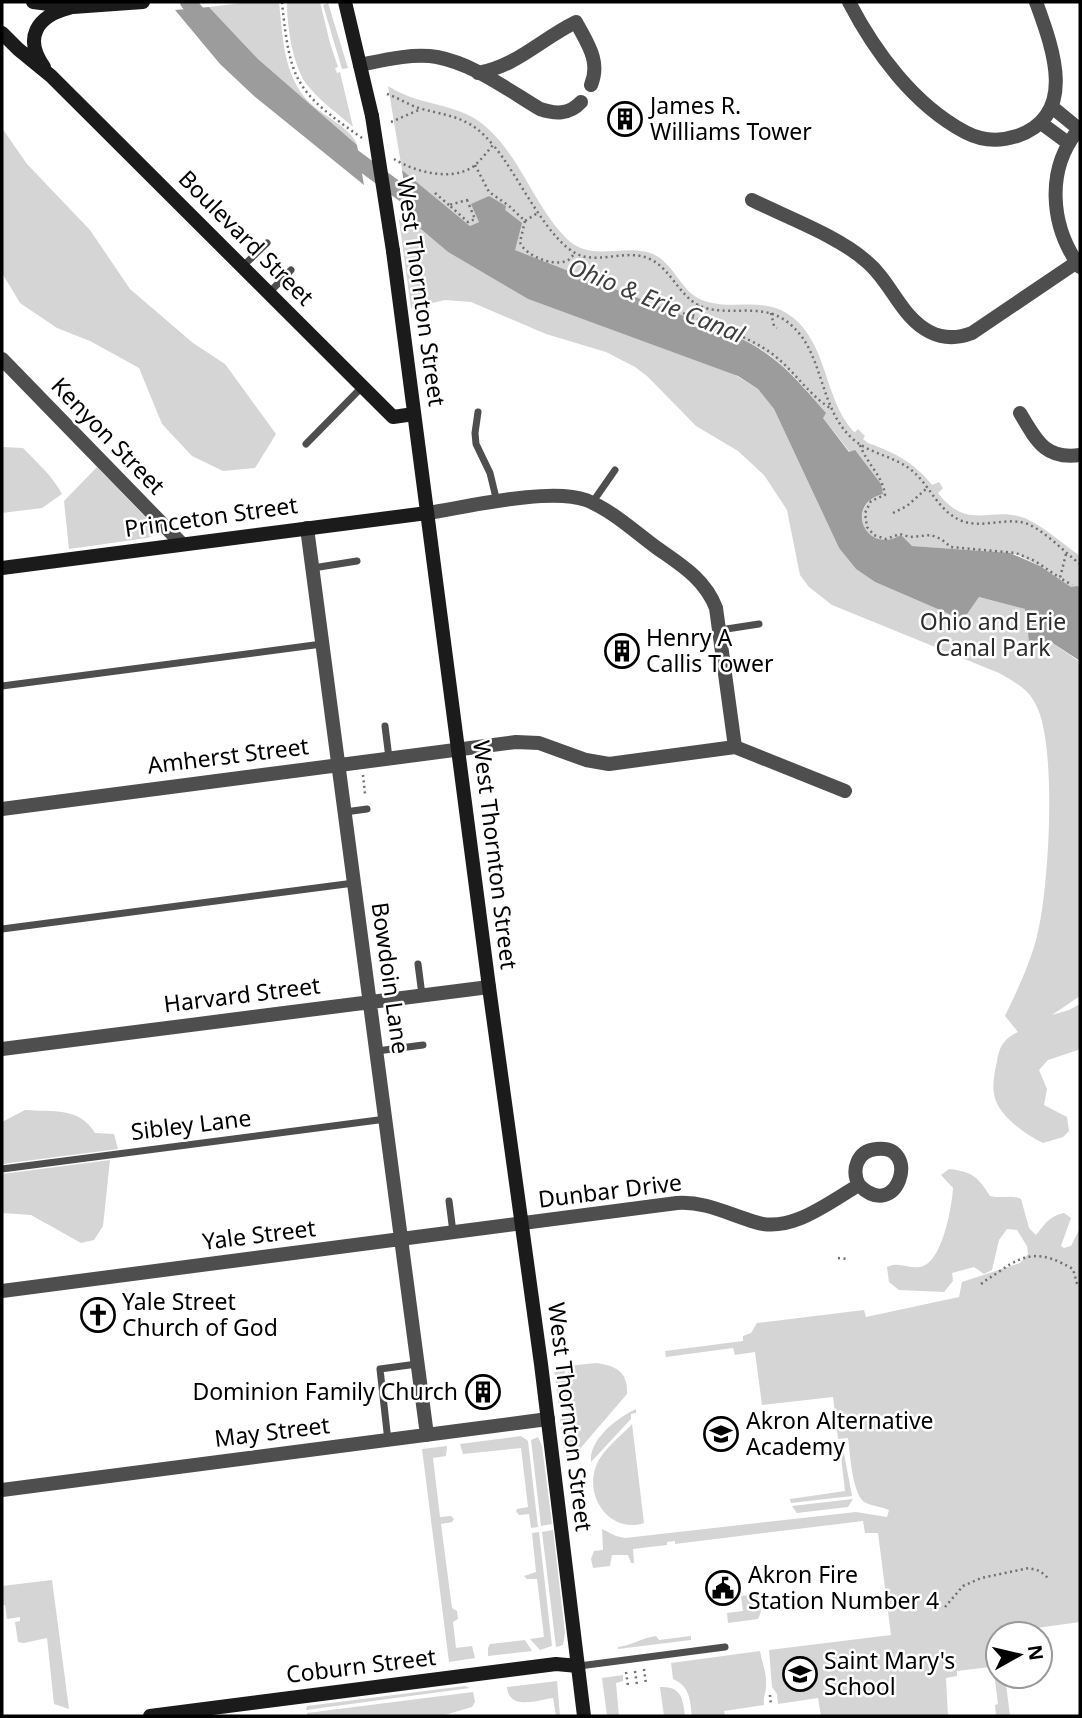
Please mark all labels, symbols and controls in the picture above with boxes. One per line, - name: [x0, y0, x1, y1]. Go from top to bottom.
- place label: James R. Williams Tower: [648, 89, 812, 147]
- building icon: James R. Williams Tower: [606, 100, 644, 138]
- street label: Boulevard Street: [172, 163, 321, 312]
- street label: West Thornton Street: [390, 176, 454, 408]
- water label: Ohio & Erie Canal: [564, 249, 750, 350]
- street label: Kenyon Street: [45, 370, 173, 501]
- street label: Princeton Street: [122, 488, 299, 544]
- park label: Ohio and Erie Canal Park: [920, 605, 1066, 663]
- place label: Henry A Callis Tower: [646, 621, 774, 679]
- building icon: Henry A Callis Tower: [603, 632, 641, 670]
- street label: Amherst Street: [145, 729, 310, 781]
- street label: West Thornton Street: [466, 739, 526, 971]
- street label: Bowdoin Lane: [365, 900, 417, 1056]
- street label: Harvard Street: [162, 969, 322, 1019]
- street label: Sibley Lane: [129, 1101, 253, 1147]
- street label: Dunbar Drive: [536, 1165, 684, 1215]
- street label: Yale Street: [200, 1211, 317, 1257]
- place label: Yale Street Church of God: [122, 1285, 278, 1343]
- church icon: Yale Street Church of God: [79, 1296, 117, 1334]
- street label: West Thornton Street: [541, 1301, 601, 1533]
- building icon: Dominion Family Church: [464, 1373, 502, 1411]
- place label: Dominion Family Church: [192, 1375, 458, 1407]
- place label: Akron Alternative Academy: [746, 1404, 934, 1462]
- street label: May Street: [213, 1408, 331, 1454]
- school or university icon: Akron Alternative Academy: [702, 1415, 740, 1453]
- place label: Akron Fire Station Number 4: [748, 1558, 939, 1616]
- public building icon: Akron Fire Station Number 4: [704, 1569, 742, 1607]
- north arrow: [984, 1620, 1054, 1690]
- street label: Coburn Street: [284, 1640, 438, 1690]
- text: N: [1022, 1643, 1050, 1662]
- place label: Saint Mary's School: [824, 1644, 955, 1702]
- school or university icon: Saint Mary's School: [781, 1655, 819, 1693]

